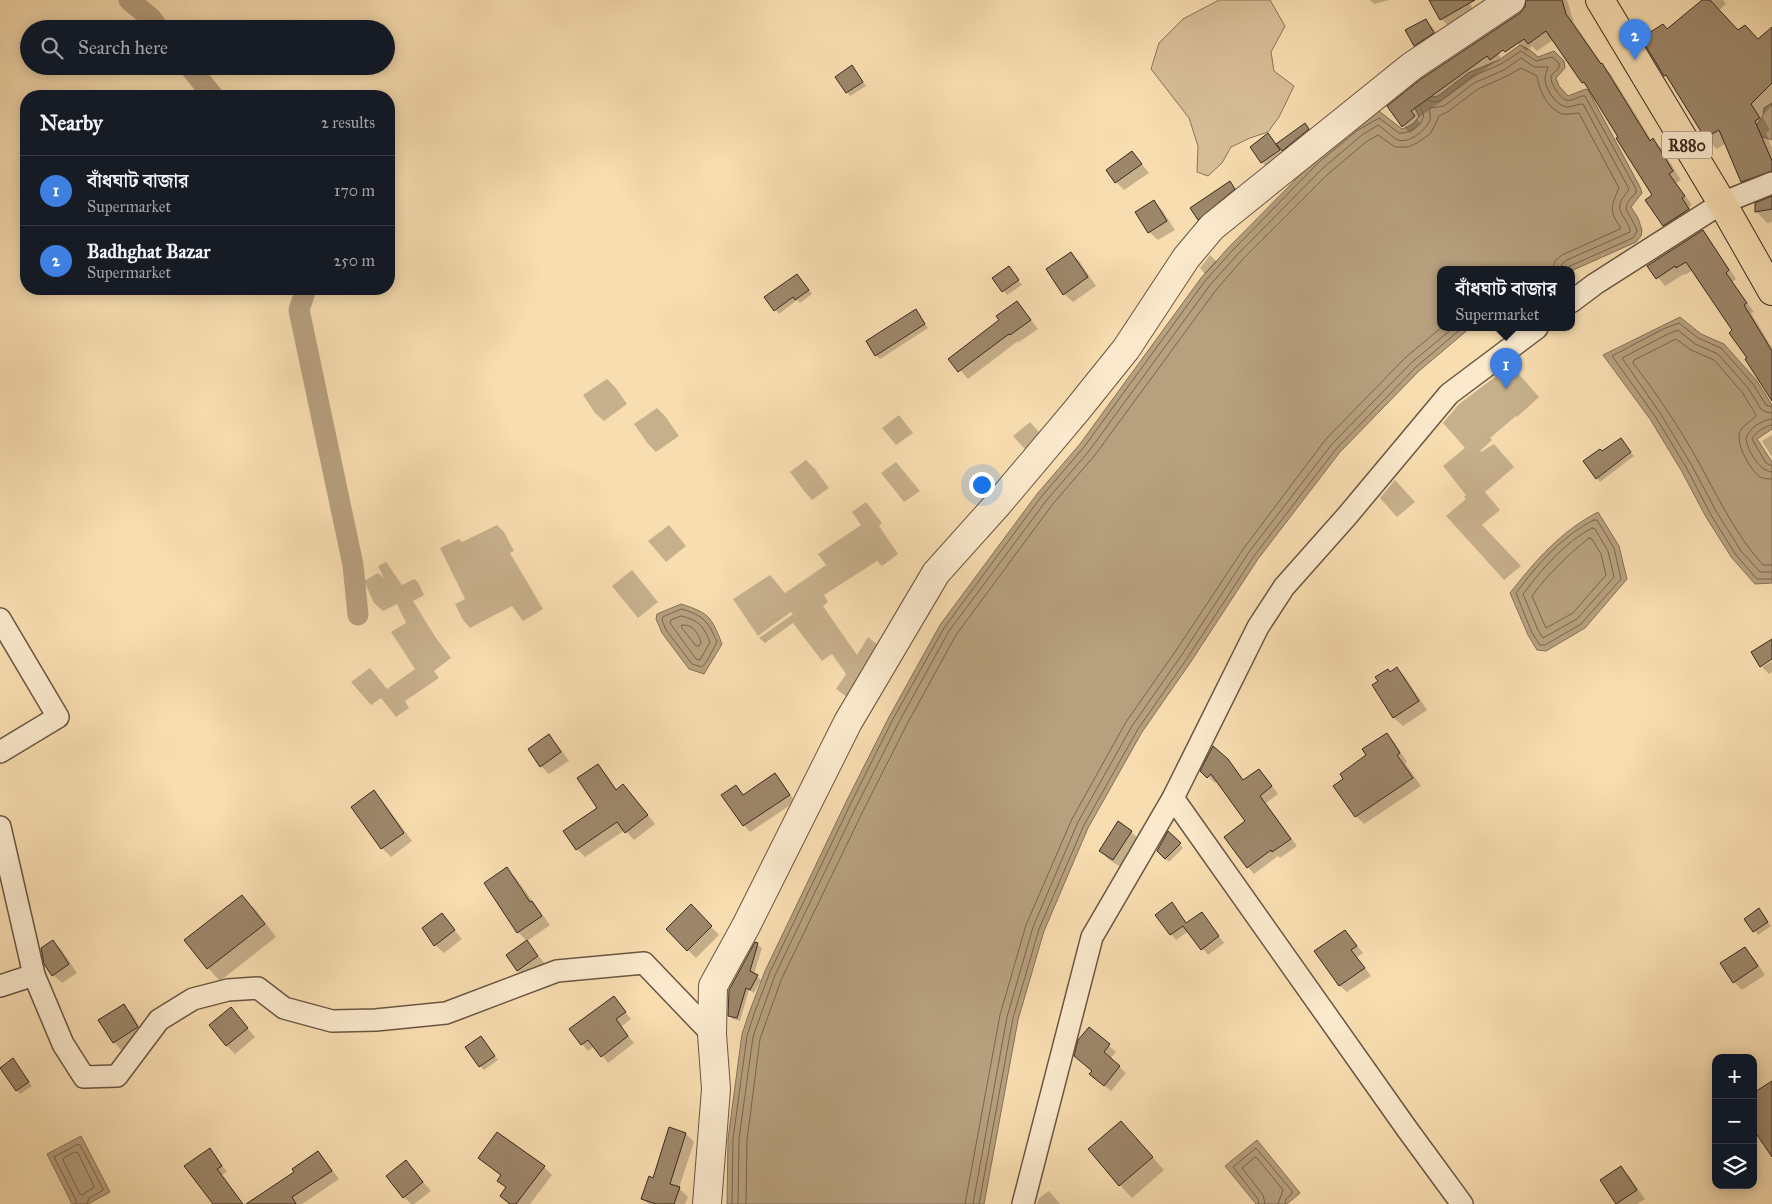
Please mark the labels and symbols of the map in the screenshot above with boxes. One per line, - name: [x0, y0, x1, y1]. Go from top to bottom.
- pin: 2: [1619, 19, 1651, 60]
- road number: R880: [1662, 132, 1712, 158]
- pin: 1: [1490, 348, 1522, 389]
- your location: [969, 472, 995, 498]

